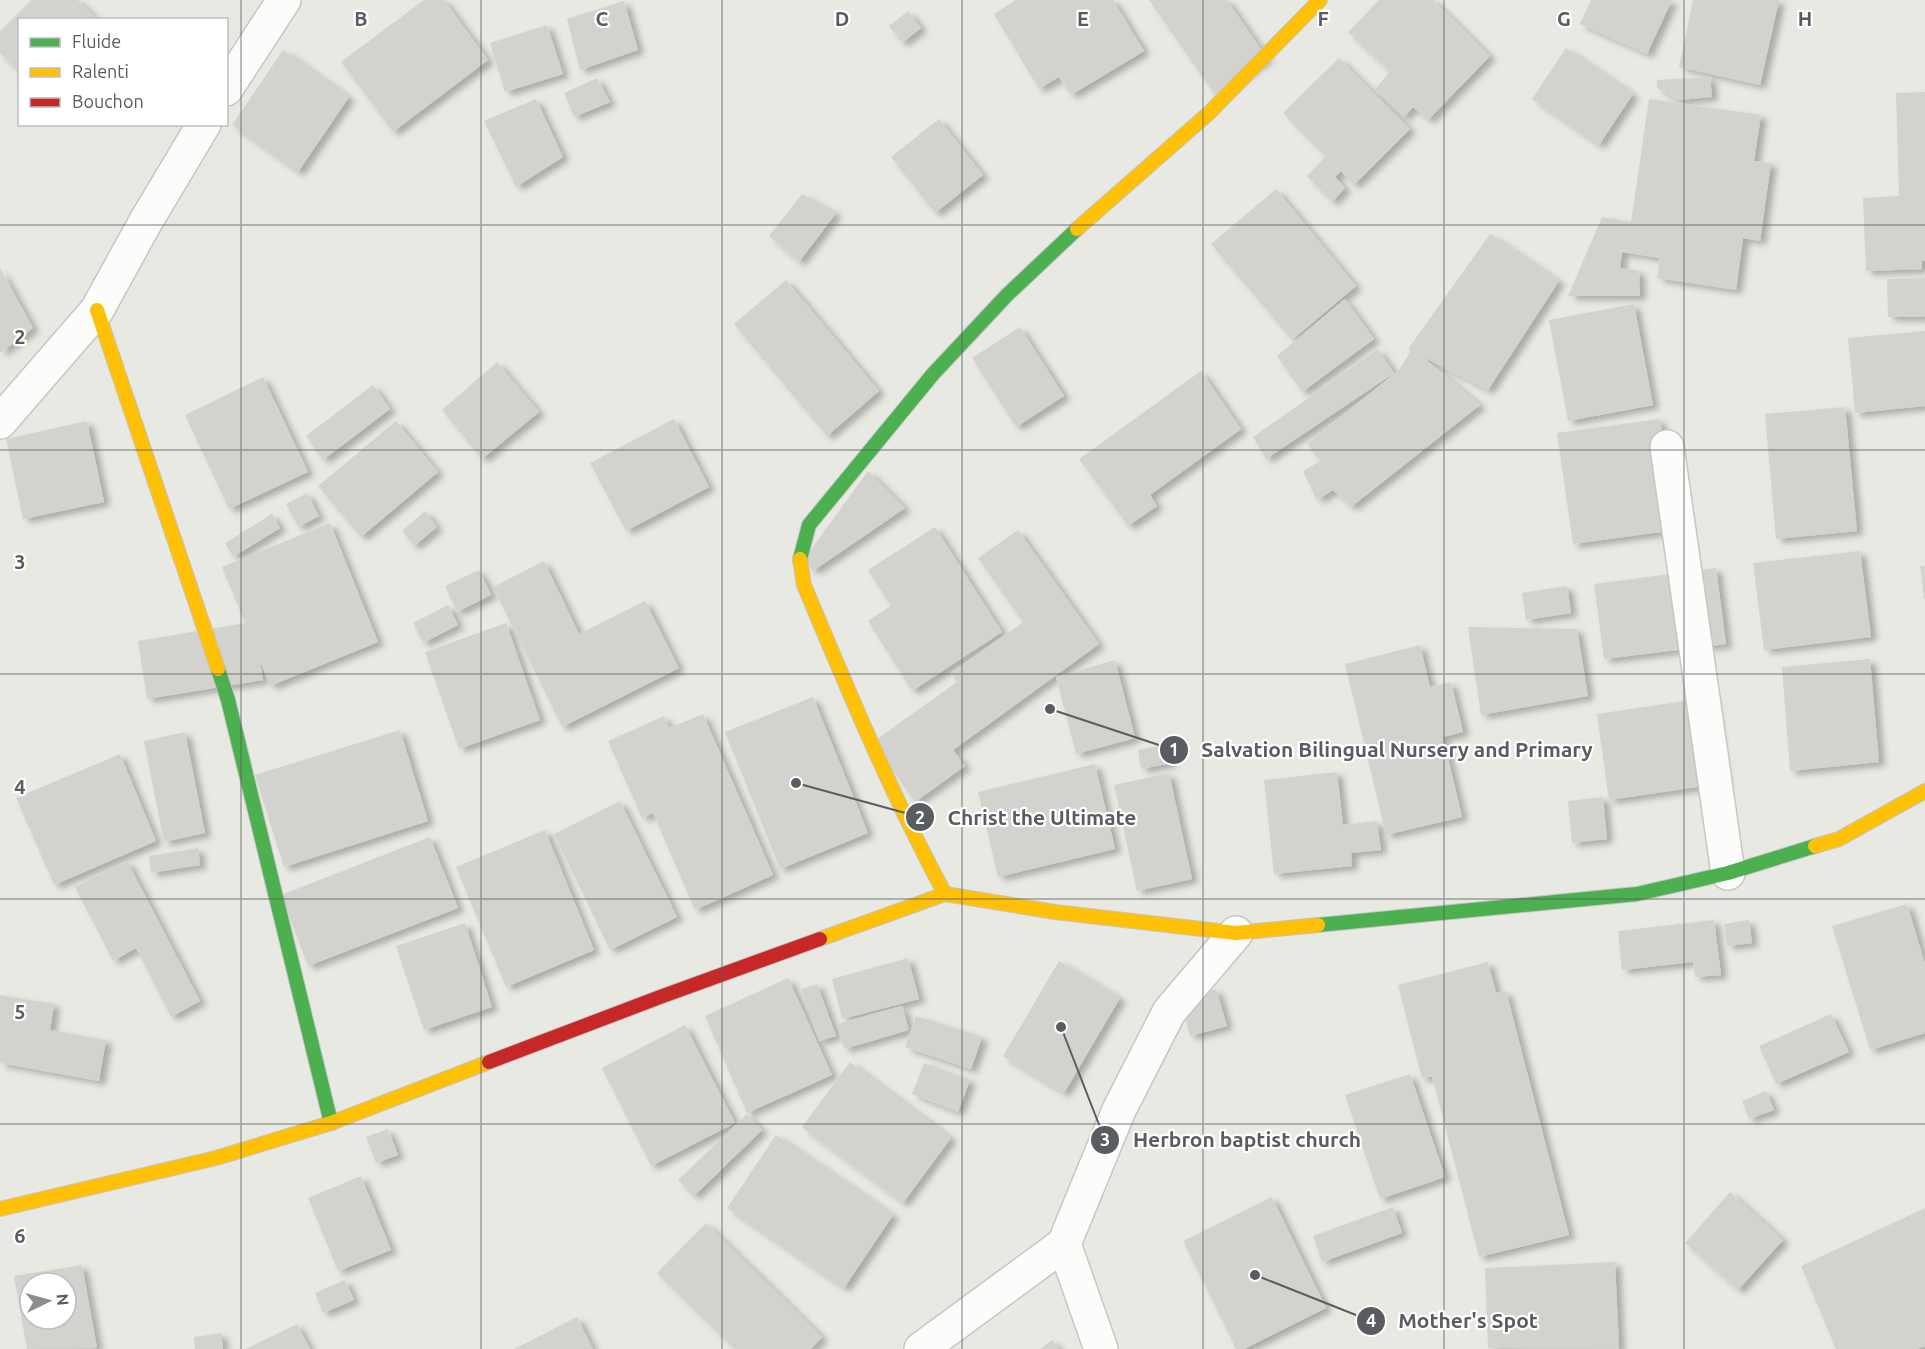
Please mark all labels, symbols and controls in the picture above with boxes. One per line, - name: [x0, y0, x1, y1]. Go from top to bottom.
- text: B: [354, 7, 368, 30]
- text: C: [596, 7, 609, 30]
- text: D: [835, 7, 849, 30]
- text: E: [1077, 7, 1089, 30]
- text: F: [1317, 7, 1329, 30]
- text: G: [1557, 7, 1571, 30]
- text: H: [1798, 7, 1812, 30]
- legend: [18, 18, 228, 126]
- text: Fluide: [72, 31, 121, 51]
- text: Ralenti: [72, 61, 129, 81]
- text: Bouchon: [72, 91, 144, 111]
- text: 2: [14, 325, 26, 348]
- text: 3: [14, 550, 26, 573]
- callout: Salvation Bilingual Nursery and Primary: [1159, 730, 1605, 769]
- text: Salvation Bilingual Nursery and Primary: [1201, 737, 1593, 761]
- text: 1: [1169, 739, 1179, 759]
- text: 4: [14, 775, 26, 798]
- callout: Christ the Ultimate: [905, 798, 1148, 837]
- text: Christ the Ultimate: [948, 805, 1136, 829]
- text: 2: [915, 807, 925, 827]
- text: 5: [14, 1000, 26, 1023]
- callout: Herbron baptist church: [1090, 1120, 1373, 1159]
- text: Herbron baptist church: [1133, 1127, 1361, 1151]
- text: 3: [1100, 1129, 1110, 1149]
- text: 6: [14, 1224, 26, 1247]
- north arrow: [18, 1271, 78, 1331]
- text: N: [53, 1293, 72, 1306]
- callout: Mother's Spot: [1356, 1301, 1550, 1340]
- text: Mother's Spot: [1398, 1308, 1538, 1332]
- text: 4: [1366, 1310, 1376, 1330]

